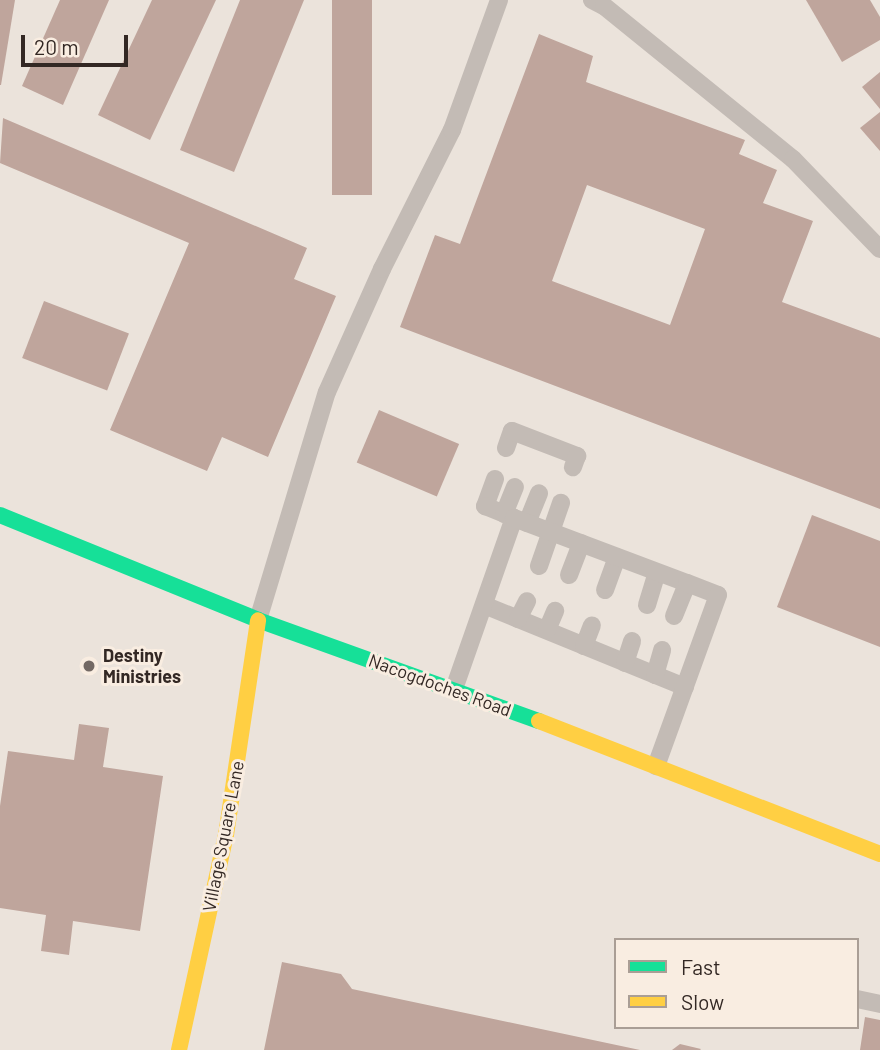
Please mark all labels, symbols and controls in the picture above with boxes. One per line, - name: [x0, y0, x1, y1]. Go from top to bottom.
- scale bar: [24, 21, 131, 65]
- text: 20 m: [34, 34, 79, 59]
- place label: Destiny Ministries: [103, 645, 181, 688]
- street label: Nacogdoches Road: [366, 649, 514, 721]
- marker: Destiny Ministries: [81, 658, 97, 674]
- street label: Village Square Lane: [198, 759, 248, 913]
- legend: [614, 938, 859, 1029]
- text: Fast: [681, 954, 721, 979]
- text: Slow: [681, 989, 724, 1014]

